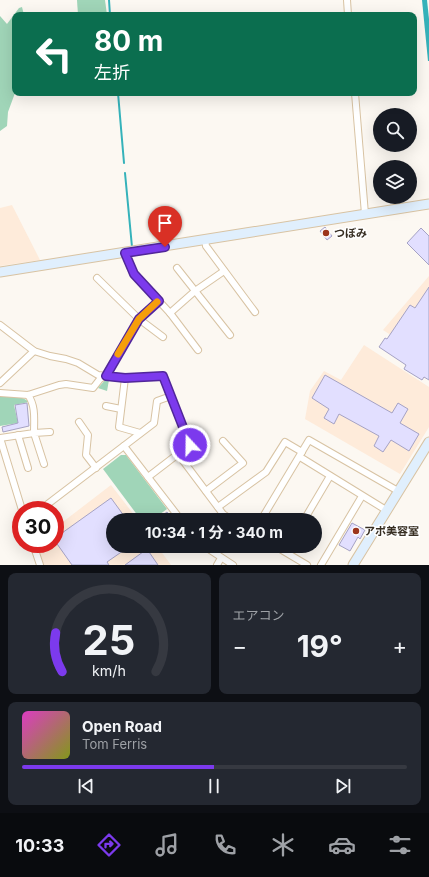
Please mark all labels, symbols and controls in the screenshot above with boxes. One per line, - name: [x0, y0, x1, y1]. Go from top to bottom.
- text: 80 m: [94, 24, 163, 58]
- icon: left: [28, 28, 80, 80]
- text: 左折: [94, 62, 130, 83]
- map controls: [373, 108, 417, 204]
- button: search: [373, 108, 417, 152]
- button: layers: [373, 160, 417, 204]
- pin: [148, 206, 182, 247]
- icon: arrive: [154, 212, 176, 234]
- place label: つぼみ: [334, 226, 367, 240]
- marker: つぼみ: [321, 228, 331, 238]
- position arrow: [169, 424, 211, 466]
- speed limit sign: 30: [12, 501, 64, 553]
- text: 10:34 · 1 分 · 340 m: [145, 523, 283, 542]
- place label: アポ美容室: [364, 524, 419, 538]
- marker: アポ美容室: [351, 526, 361, 536]
- text: エアコン: [233, 607, 285, 623]
- text: 25: [83, 614, 136, 664]
- text: 19°: [297, 628, 343, 664]
- text: −: [233, 633, 247, 659]
- text: +: [392, 633, 407, 659]
- text: km/h: [92, 661, 126, 678]
- text: Open Road: [82, 717, 162, 736]
- text: Tom Ferris: [82, 736, 147, 752]
- icon: previous: [75, 775, 97, 797]
- icon: pause: [203, 775, 225, 797]
- icon: next: [332, 775, 354, 797]
- icon: directions: [95, 831, 123, 859]
- icon: music: [153, 831, 181, 859]
- icon: phone: [211, 831, 239, 859]
- icon: climate: [269, 831, 297, 859]
- icon: car: [328, 831, 356, 859]
- icon: filters: [386, 831, 414, 859]
- text: 10:33: [15, 835, 64, 856]

